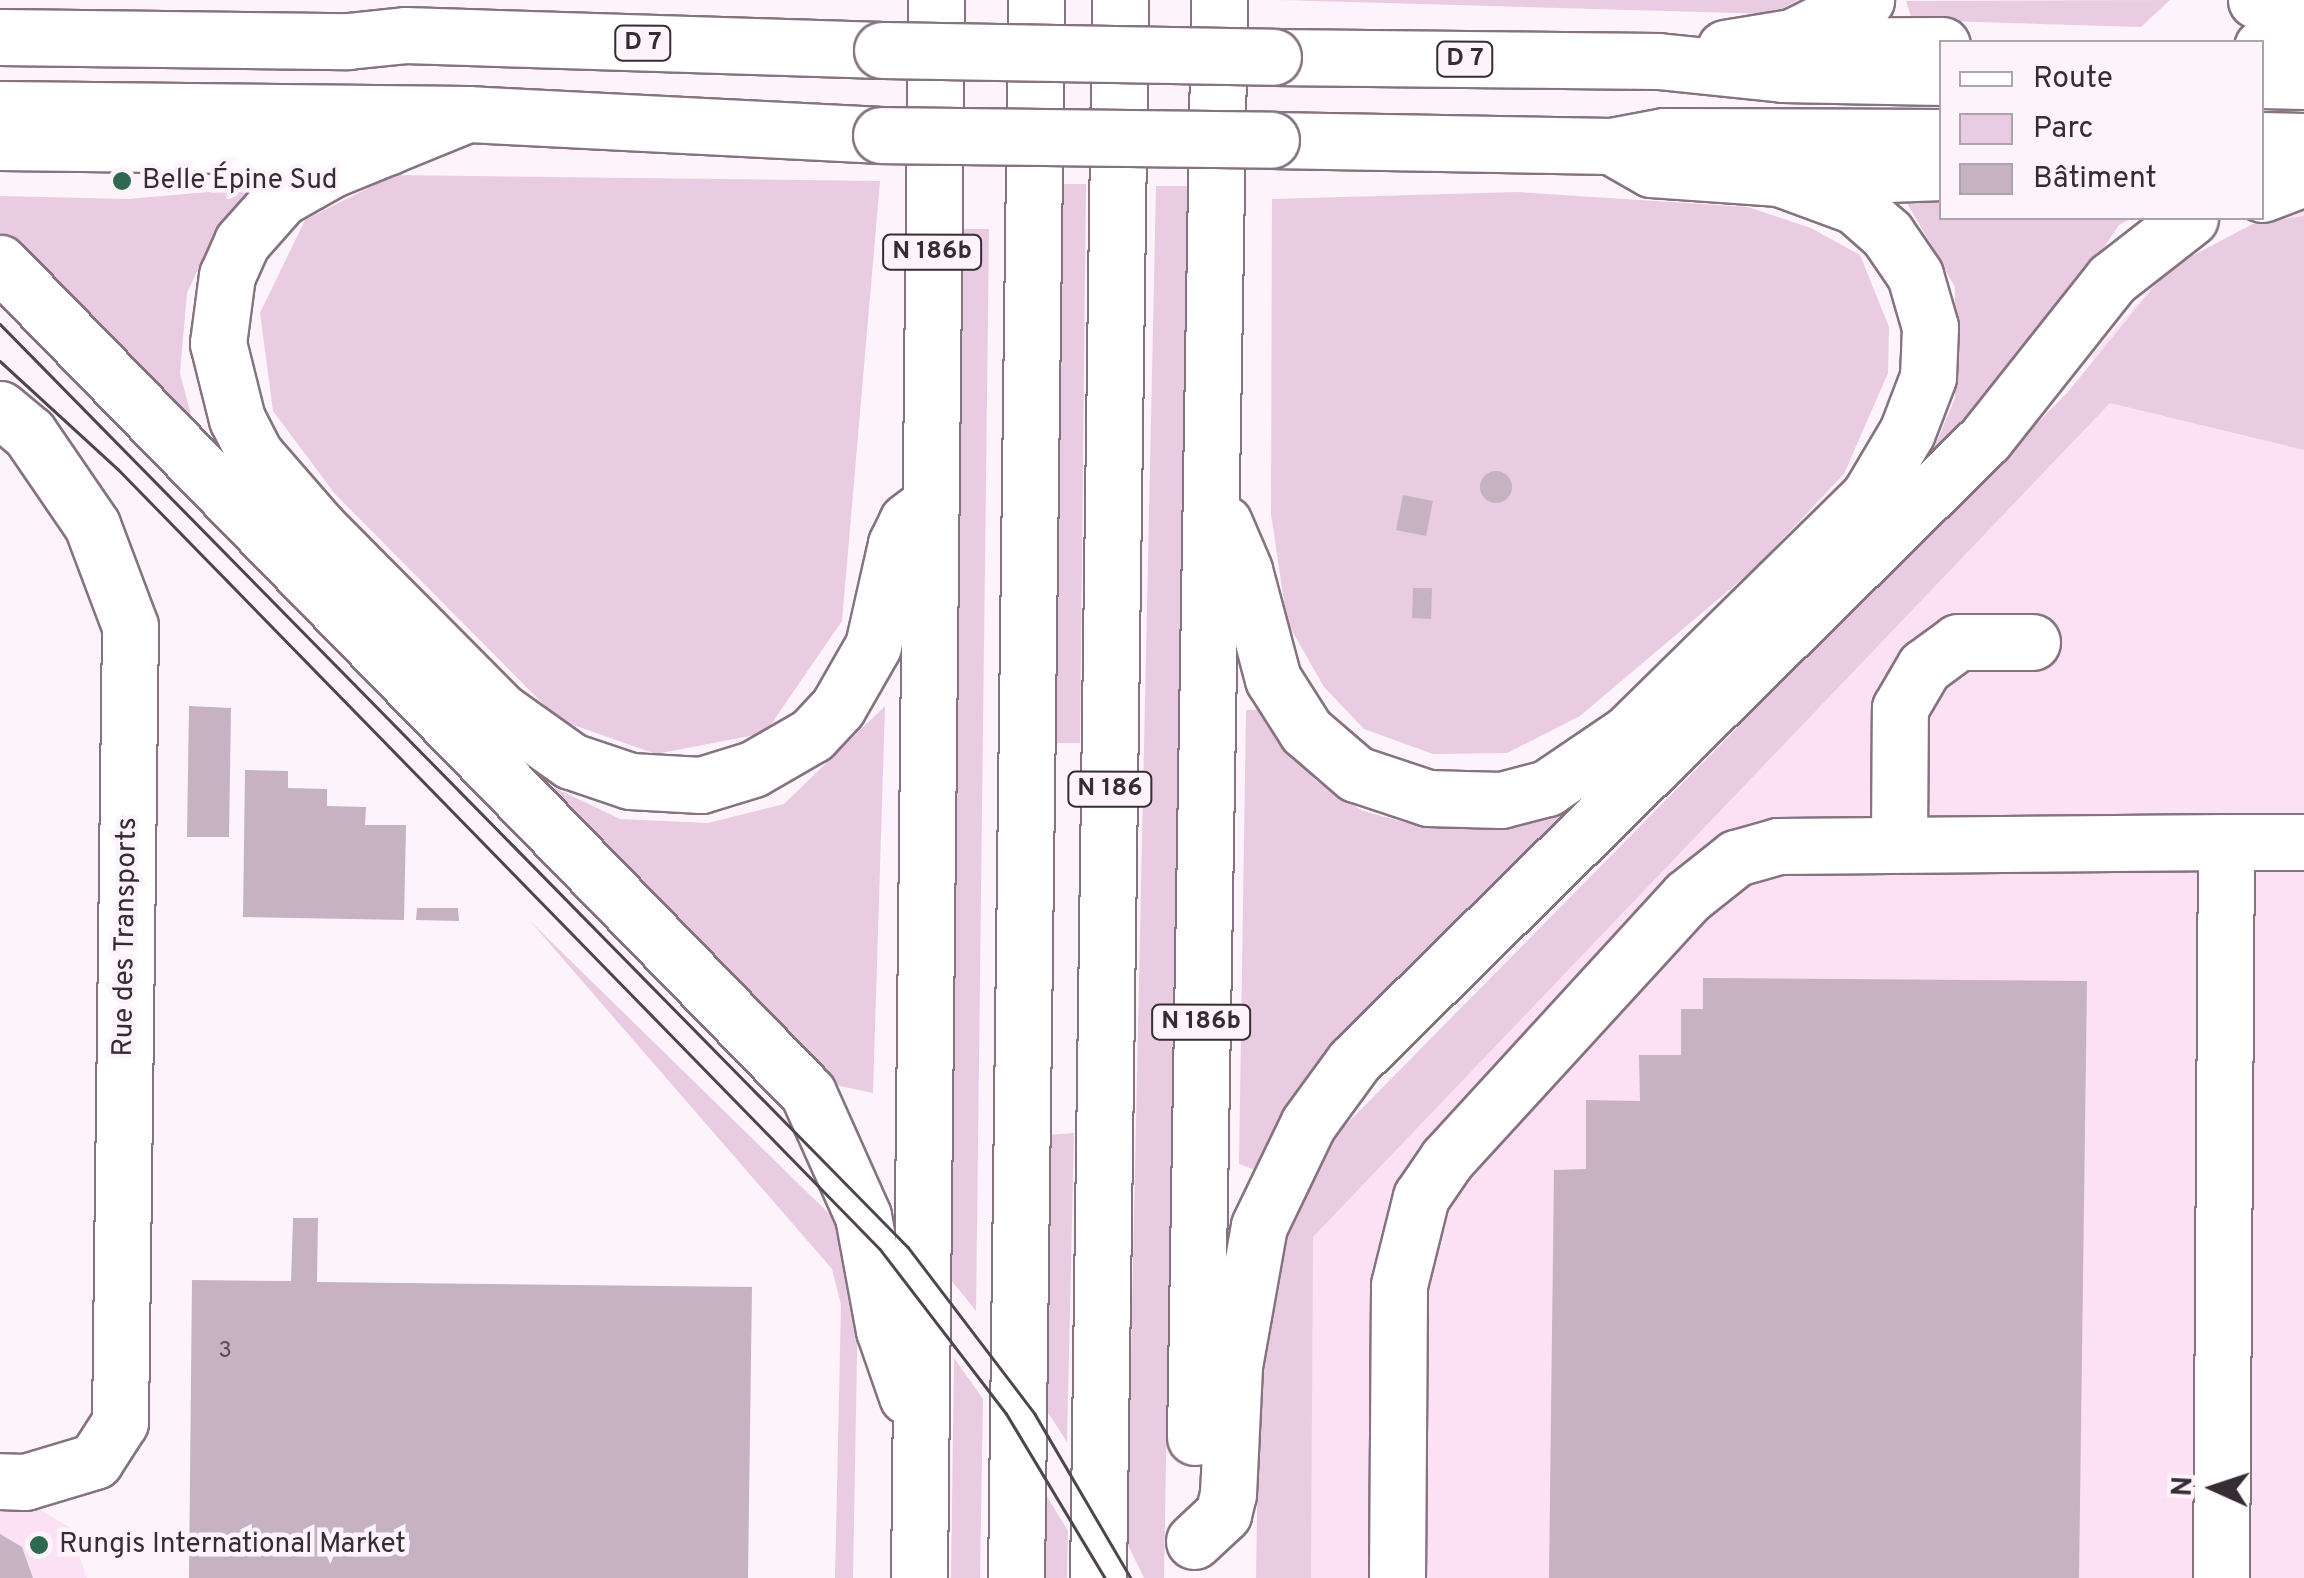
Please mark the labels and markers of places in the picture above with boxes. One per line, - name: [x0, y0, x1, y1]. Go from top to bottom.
- place label: Belle Épine Sud: [142, 164, 338, 198]
- marker: Belle Épine Sud: [111, 170, 133, 192]
- place label: Rungis International Market: [59, 1528, 406, 1562]
- marker: Rungis International Market: [28, 1534, 50, 1556]

